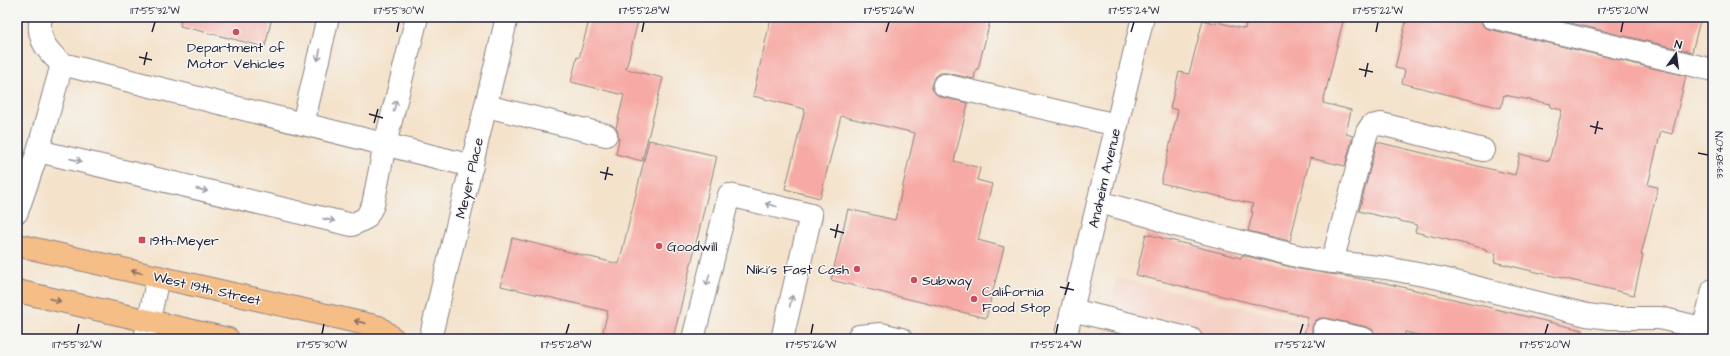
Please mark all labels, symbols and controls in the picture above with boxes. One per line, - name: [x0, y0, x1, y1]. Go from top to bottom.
- text: 117°55'32"W: [130, 4, 180, 18]
- text: 117°55'30"W: [374, 4, 425, 18]
- text: 117°55'28"W: [619, 4, 670, 18]
- text: 117°55'26"W: [864, 4, 915, 18]
- text: 117°55'24"W: [1109, 4, 1160, 18]
- text: 117°55'22"W: [1353, 4, 1404, 18]
- text: 117°55'20"W: [1598, 4, 1649, 18]
- marker: Department of Motor Vehicles: [231, 27, 241, 37]
- north arrow: [1656, 34, 1696, 74]
- text: N: [1673, 37, 1684, 53]
- place label: Department of Motor Vehicles: [187, 38, 286, 74]
- one-way arrow: [314, 48, 322, 61]
- one-way arrow: [391, 100, 399, 113]
- street label: Anaheim Avenue: [1084, 126, 1126, 230]
- text: 33°38'40"N: [1713, 131, 1727, 179]
- street label: Meyer Place: [451, 135, 489, 221]
- one-way arrow: [69, 157, 82, 164]
- one-way arrow: [195, 187, 208, 194]
- one-way arrow: [764, 200, 777, 208]
- one-way arrow: [322, 216, 335, 224]
- place label: 19th-Meyer: [150, 231, 219, 251]
- marker: 19th-Meyer: [137, 235, 147, 245]
- place label: Goodwill: [667, 237, 717, 257]
- marker: Goodwill: [654, 241, 664, 251]
- place label: Niki's Fast Cash: [746, 260, 849, 280]
- marker: Niki's Fast Cash: [852, 264, 862, 274]
- street label: West 19th Street: [151, 267, 263, 311]
- one-way arrow: [131, 268, 144, 276]
- place label: Subway: [922, 271, 972, 291]
- one-way arrow: [704, 273, 712, 286]
- marker: Subway: [909, 275, 919, 285]
- place label: California Food Stop: [982, 282, 1051, 318]
- marker: California Food Stop: [969, 294, 979, 304]
- one-way arrow: [787, 295, 795, 308]
- one-way arrow: [48, 296, 61, 304]
- one-way arrow: [354, 318, 367, 326]
- text: 117°55'32"W: [52, 338, 102, 352]
- text: 117°55'30"W: [297, 338, 348, 352]
- text: 117°55'28"W: [541, 338, 592, 352]
- text: 117°55'26"W: [786, 338, 837, 352]
- text: 117°55'24"W: [1031, 338, 1082, 352]
- text: 117°55'22"W: [1275, 338, 1326, 352]
- text: 117°55'20"W: [1520, 338, 1571, 352]

